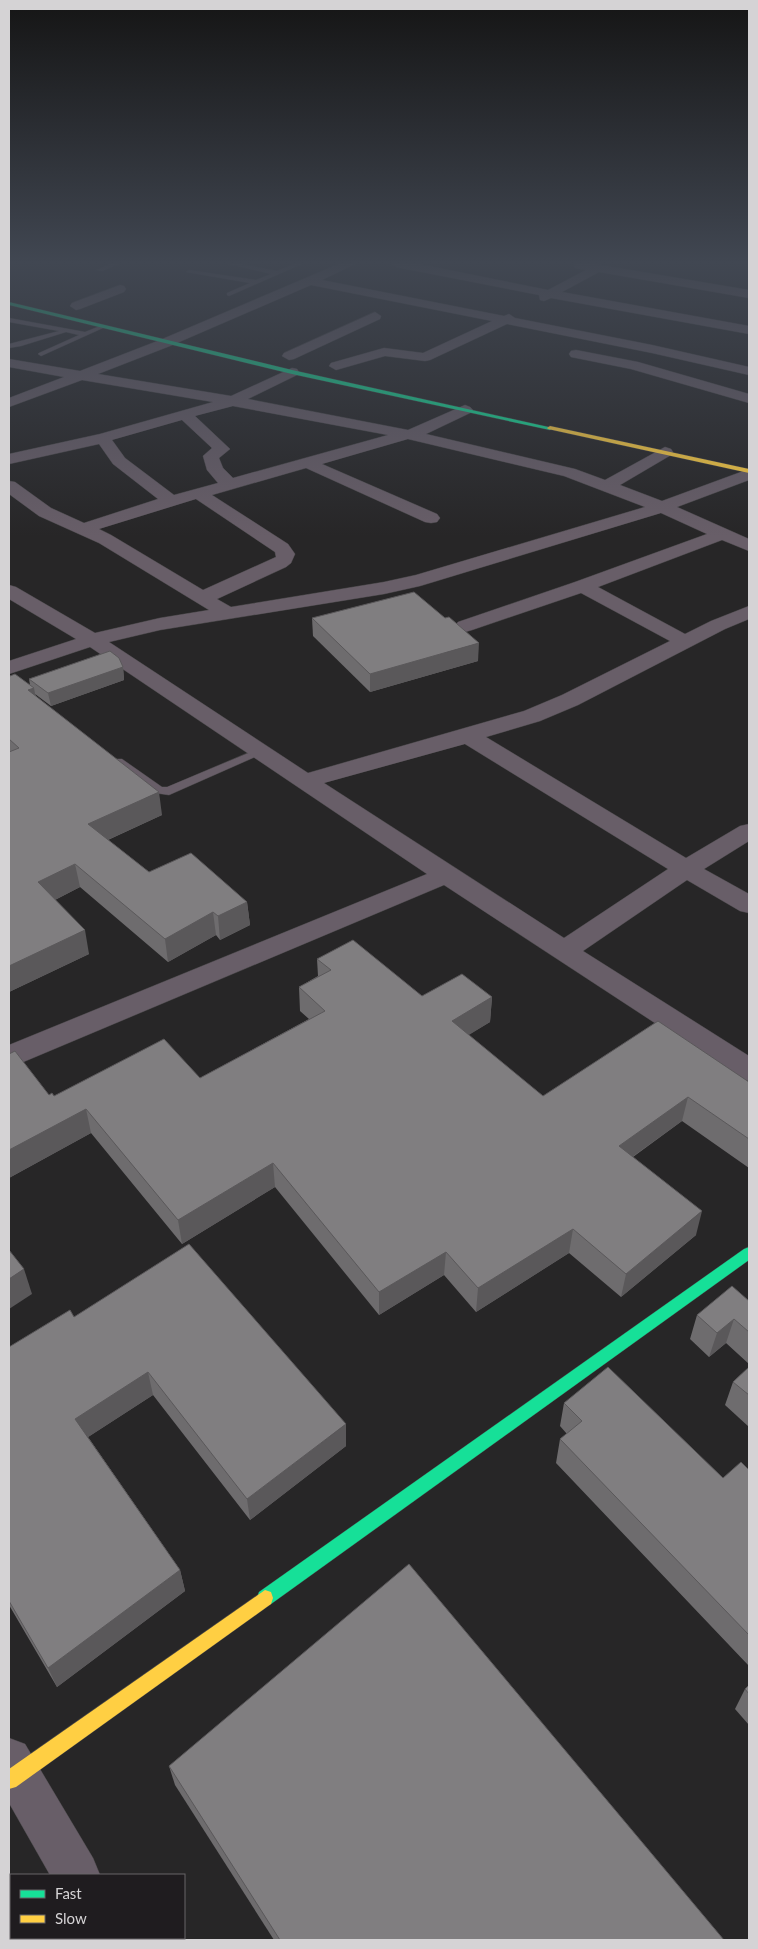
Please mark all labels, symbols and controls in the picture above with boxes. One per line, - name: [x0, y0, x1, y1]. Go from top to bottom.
- legend: [10, 1874, 185, 1939]
- text: Fast: [55, 1884, 82, 1902]
- text: Slow: [55, 1909, 87, 1927]

